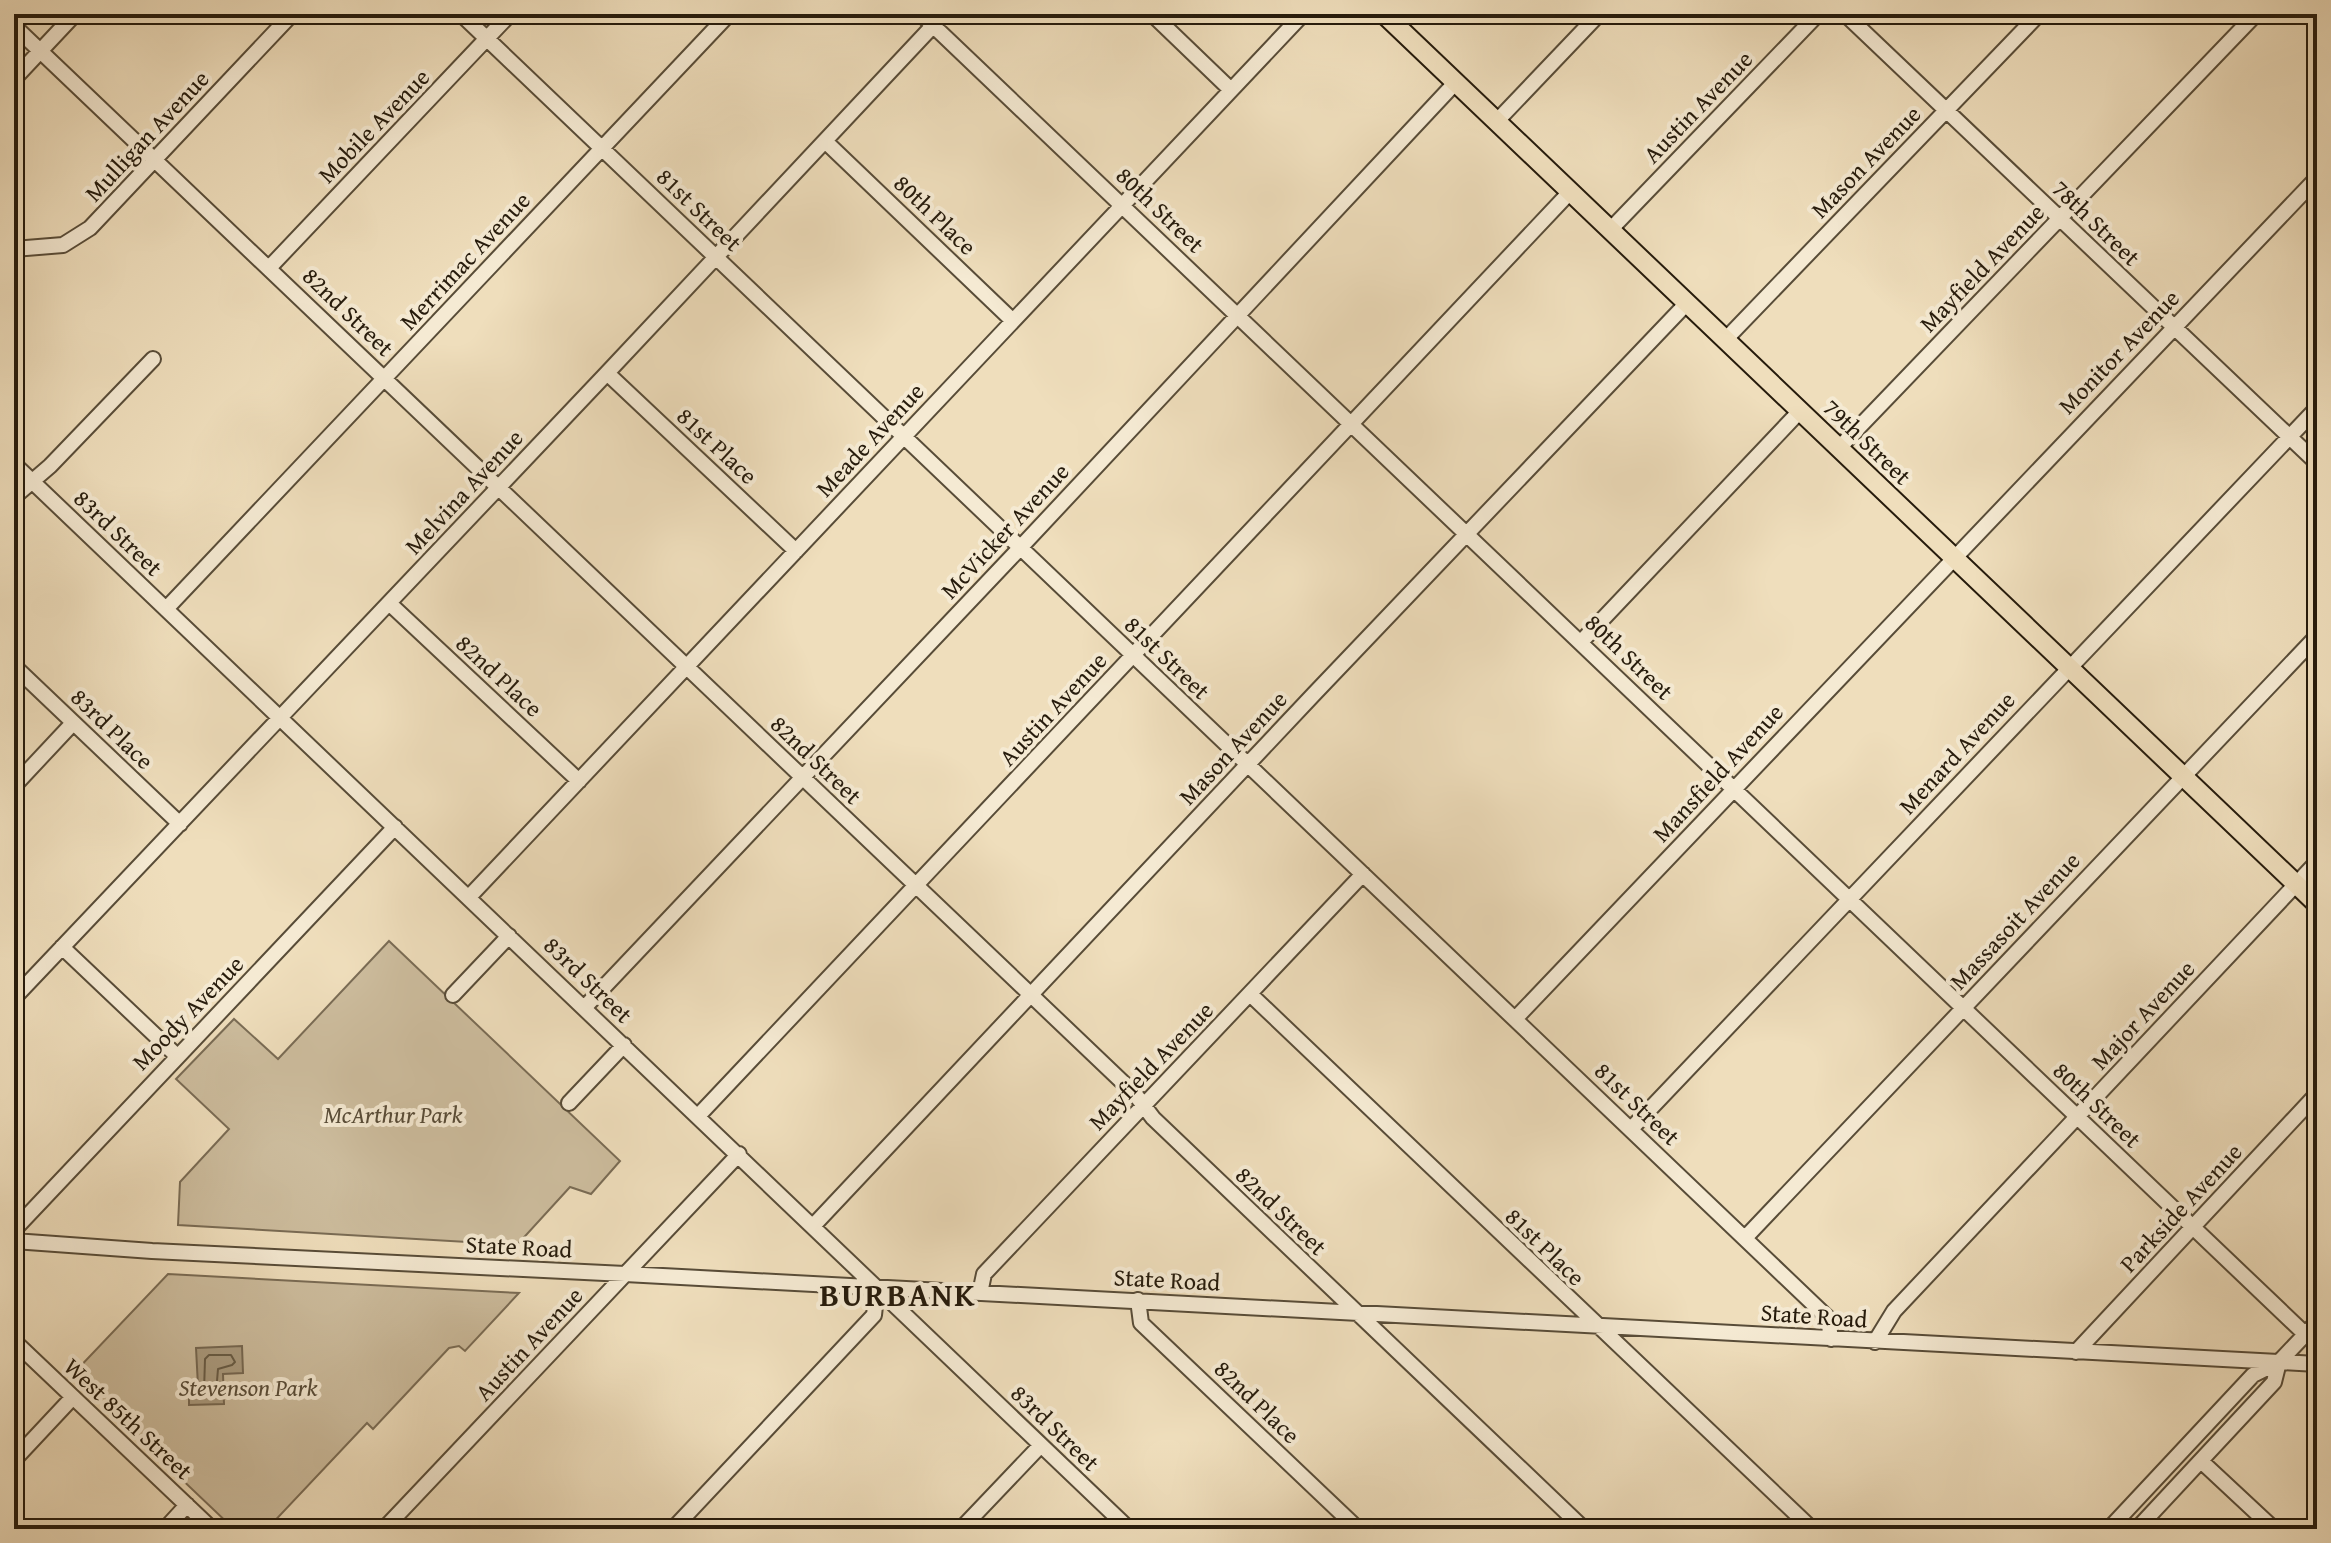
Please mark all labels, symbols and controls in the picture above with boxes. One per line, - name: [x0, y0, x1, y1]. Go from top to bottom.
- street label: Austin Avenue: [1635, 42, 1761, 171]
- street label: Mobile Avenue: [310, 60, 438, 191]
- street label: Mulligan Avenue: [76, 62, 217, 209]
- street label: Mason Avenue: [1803, 97, 1929, 226]
- street label: 80th Street: [1108, 158, 1213, 261]
- street label: 81st Street: [649, 160, 750, 260]
- street label: 80th Place: [886, 166, 985, 263]
- street label: 78th Street: [2044, 171, 2149, 274]
- street label: Merrimac Avenue: [391, 184, 538, 338]
- street label: Mayfield Avenue: [1911, 195, 2052, 340]
- street label: 82nd Street: [295, 259, 402, 365]
- street label: Monitor Avenue: [2050, 281, 2187, 422]
- street label: Meade Avenue: [807, 375, 932, 505]
- street label: 79th Street: [1815, 390, 1920, 493]
- street label: 81st Place: [669, 399, 766, 492]
- street label: Melvina Avenue: [396, 421, 531, 562]
- street label: McVicker Avenue: [932, 455, 1077, 607]
- street label: 83rd Street: [66, 481, 171, 584]
- street label: 80th Street: [1577, 605, 1682, 708]
- street label: 81st Street: [1117, 608, 1218, 708]
- street label: 82nd Place: [448, 626, 551, 725]
- street label: Austin Avenue: [990, 644, 1115, 774]
- street label: 83rd Place: [63, 680, 162, 777]
- street label: Mason Avenue: [1170, 683, 1295, 813]
- street label: Menard Avenue: [1890, 683, 2023, 822]
- street label: Mansfield Avenue: [1644, 696, 1791, 850]
- street label: 82nd Street: [763, 707, 870, 813]
- street label: Massasoit Avenue: [1941, 844, 2088, 997]
- street label: 83rd Street: [536, 928, 641, 1031]
- street label: Moody Avenue: [124, 947, 252, 1078]
- street label: Major Avenue: [2083, 952, 2203, 1077]
- street label: Mayfield Avenue: [1080, 993, 1221, 1138]
- street label: 80th Street: [2045, 1053, 2150, 1156]
- street label: 81st Street: [1587, 1054, 1688, 1154]
- park label: McArthur Park: [324, 1097, 462, 1132]
- street label: Parkside Avenue: [2111, 1135, 2250, 1280]
- street label: 82nd Street: [1228, 1158, 1335, 1264]
- street label: 81st Place: [1497, 1200, 1593, 1294]
- street label: State Road: [465, 1226, 573, 1267]
- street label: State Road: [1113, 1259, 1221, 1300]
- district label: BURBANK: [820, 1271, 977, 1318]
- street label: Austin Avenue: [466, 1279, 591, 1409]
- street label: State Road: [1760, 1294, 1869, 1337]
- street label: West 85th Street: [56, 1350, 201, 1488]
- street label: 82nd Place: [1206, 1352, 1308, 1452]
- park label: Stevenson Park: [178, 1370, 318, 1405]
- street label: 83rd Street: [1003, 1376, 1108, 1479]

